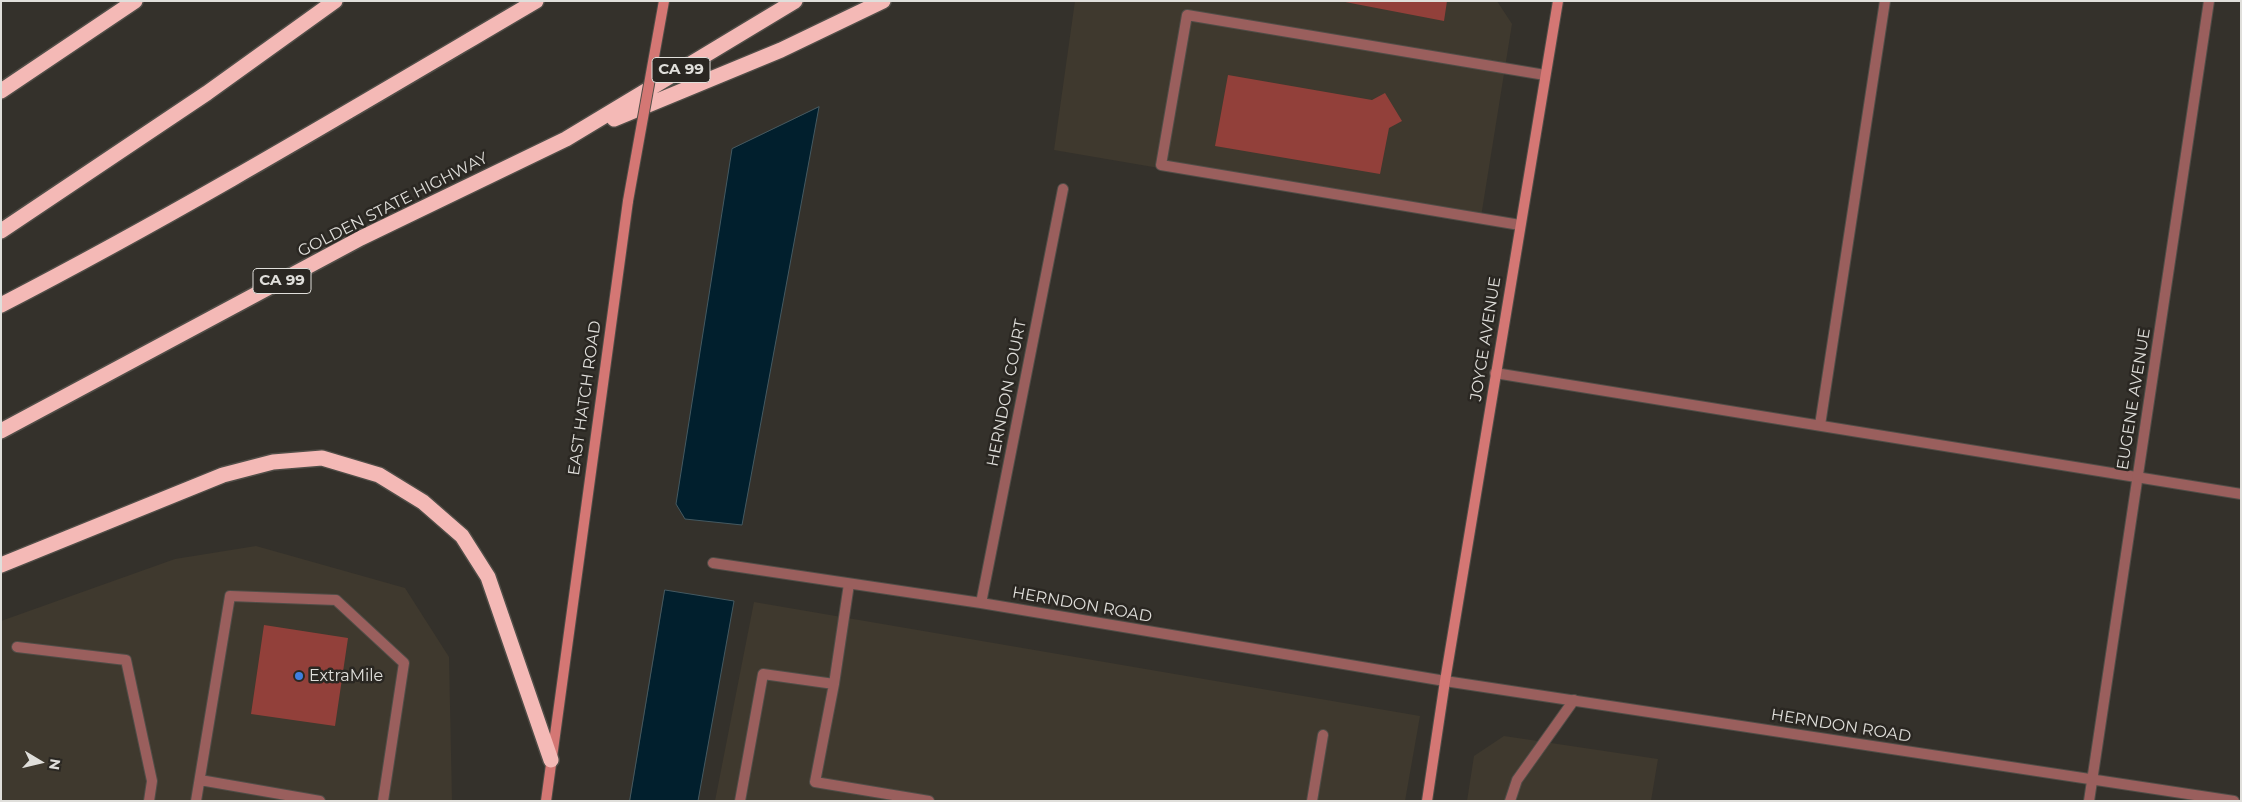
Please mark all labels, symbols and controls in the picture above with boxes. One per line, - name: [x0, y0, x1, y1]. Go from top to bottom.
- road number: CA 99: [652, 58, 710, 82]
- street label: GOLDEN STATE HIGHWAY: [295, 149, 491, 261]
- road number: CA 99: [253, 268, 311, 294]
- street label: JOYCE AVENUE: [1467, 275, 1505, 403]
- street label: HERNDON COURT: [983, 318, 1031, 468]
- street label: EAST HATCH ROAD: [565, 319, 605, 477]
- street label: EUGENE AVENUE: [2113, 327, 2155, 471]
- street label: HERNDON ROAD: [1011, 583, 1153, 627]
- place label: ExtraMile: [309, 666, 383, 686]
- marker: ExtraMile: [293, 670, 305, 682]
- street label: HERNDON ROAD: [1770, 705, 1912, 747]
- north arrow: [15, 737, 65, 787]
- text: N: [45, 757, 65, 771]

